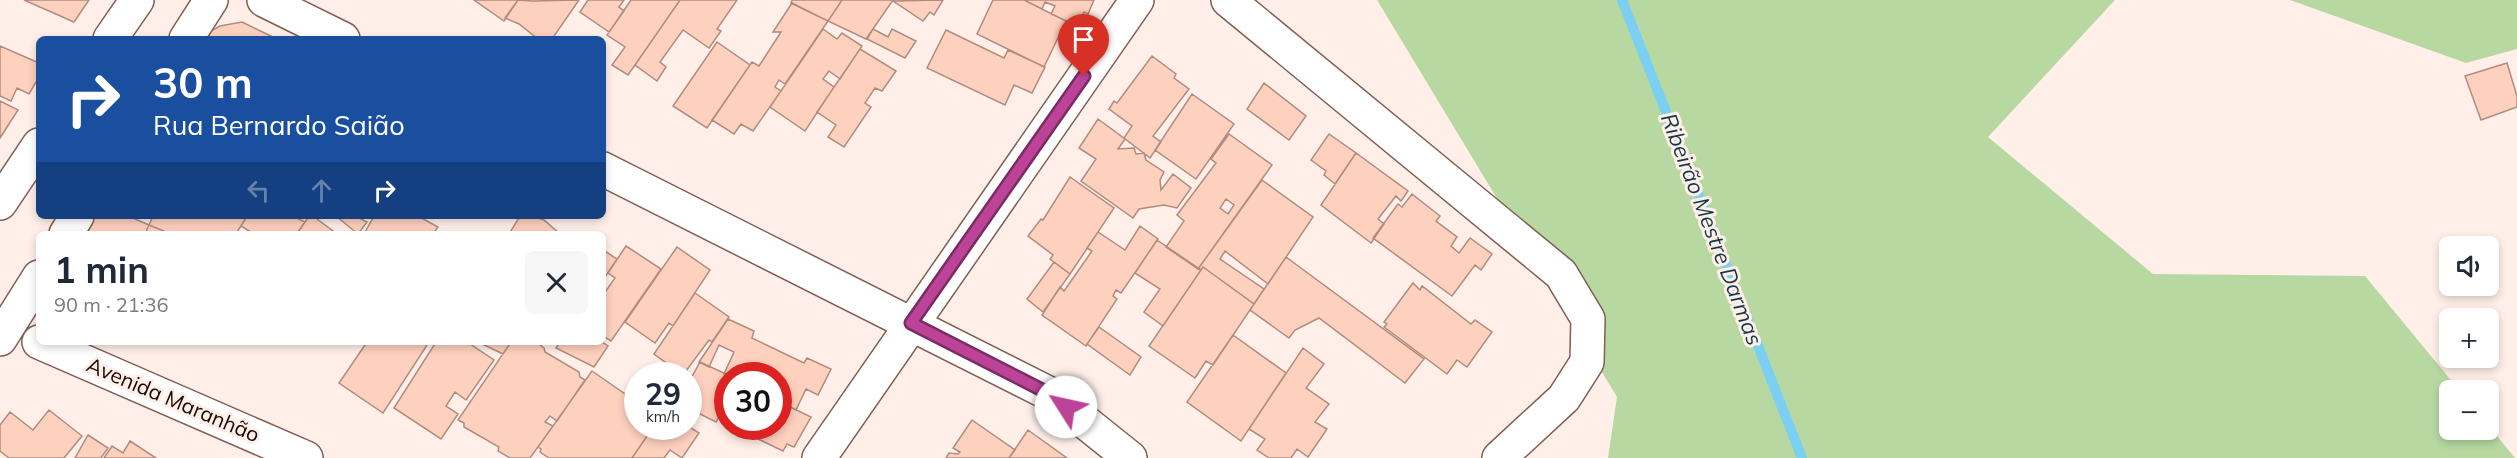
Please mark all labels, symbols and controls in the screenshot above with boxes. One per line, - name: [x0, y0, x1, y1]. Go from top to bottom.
- pin: [1058, 14, 1109, 76]
- icon: arrive: [1067, 23, 1100, 56]
- text: 30 m: [153, 56, 253, 109]
- icon: right: [54, 60, 132, 138]
- text: Rua Bernardo Saião: [153, 108, 405, 142]
- water label: Ribeirão Mestre Darmas: [1655, 109, 1769, 349]
- icon: left: [242, 174, 275, 207]
- icon: ahead: [305, 174, 338, 207]
- icon: right: [368, 174, 401, 207]
- map controls: [2439, 236, 2499, 440]
- button: sound: [2439, 236, 2499, 296]
- text: 1 min: [54, 247, 149, 292]
- button: close: [525, 251, 588, 314]
- text: 90 m · 21:36: [54, 292, 168, 317]
- button: +: [2439, 308, 2499, 368]
- street label: Avenida Maranhão: [83, 351, 264, 447]
- speed limit sign: 30: [714, 362, 792, 440]
- text: 29: [645, 375, 681, 413]
- position arrow: [1034, 375, 1098, 439]
- button: −: [2439, 380, 2499, 440]
- text: km/h: [646, 407, 680, 426]

